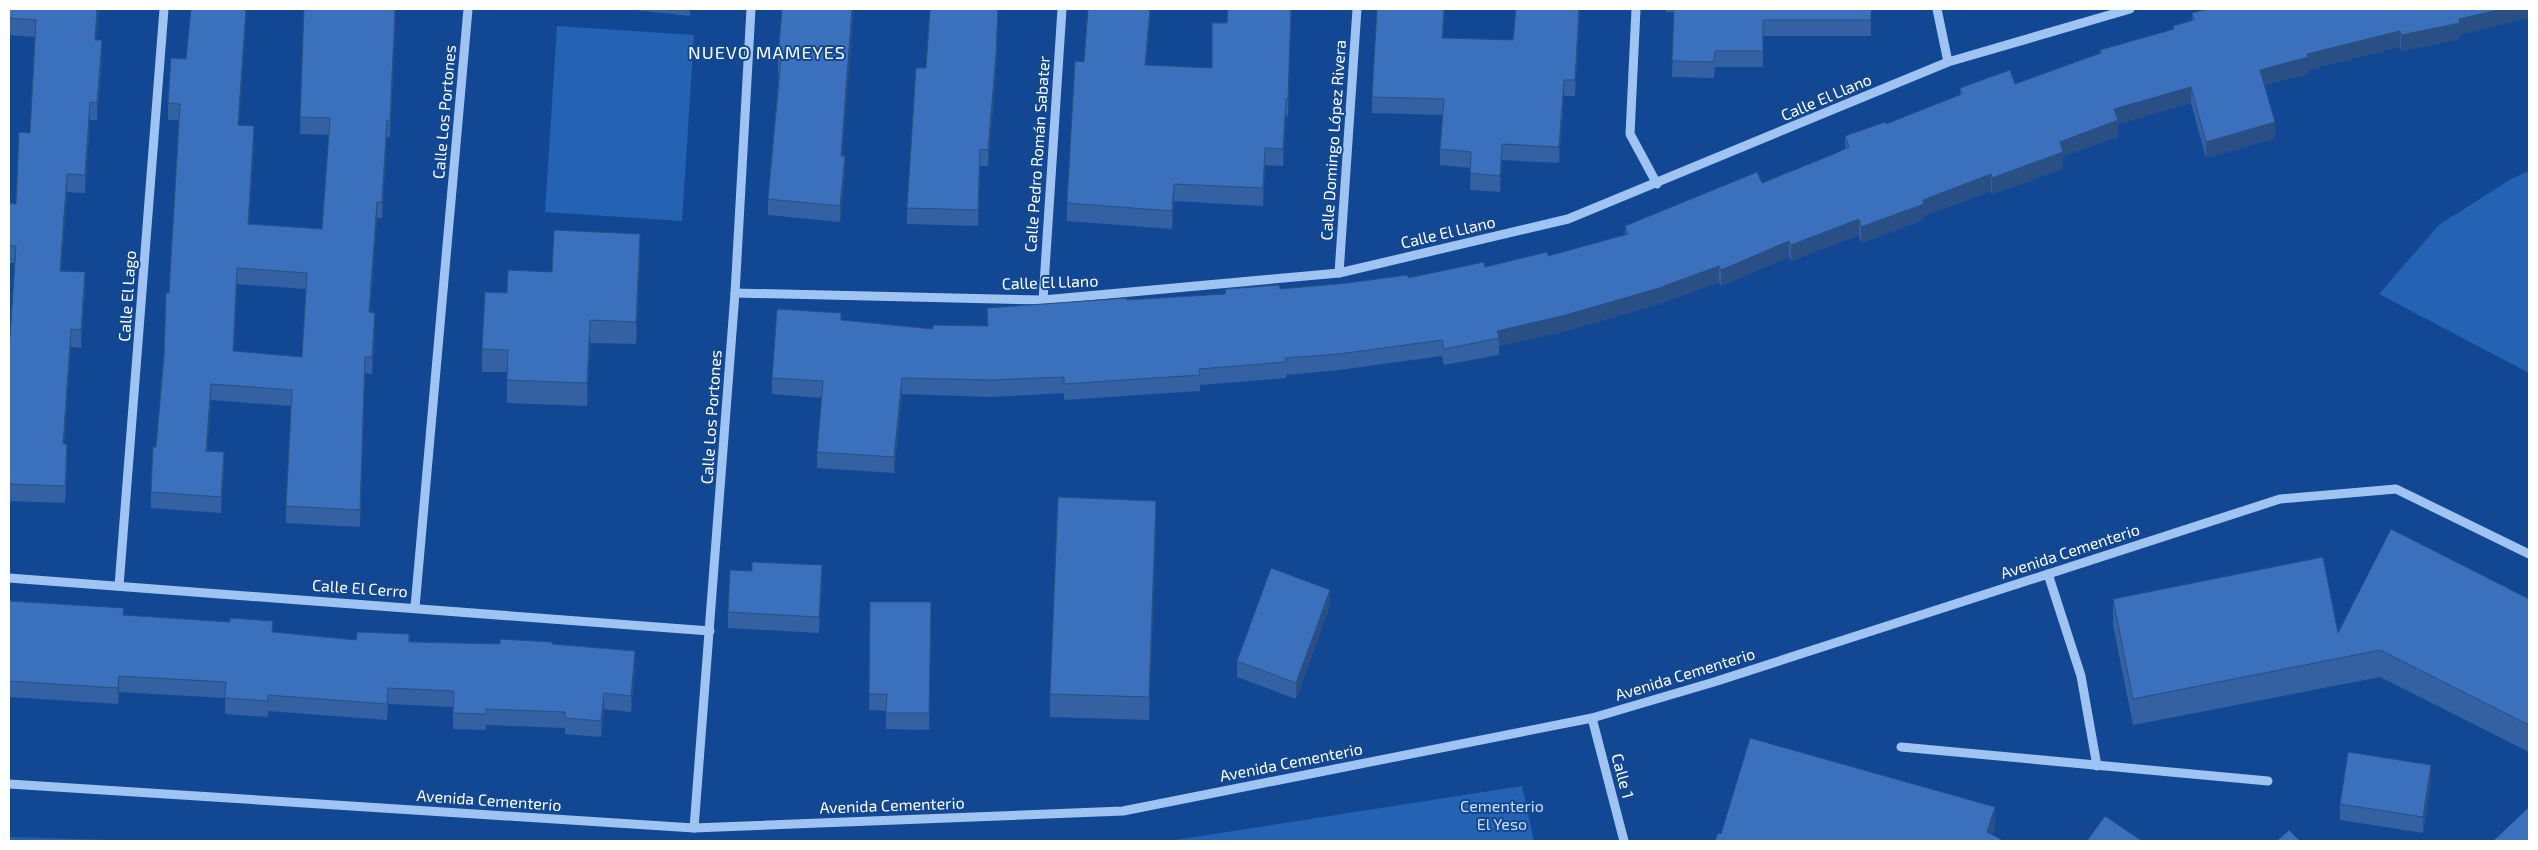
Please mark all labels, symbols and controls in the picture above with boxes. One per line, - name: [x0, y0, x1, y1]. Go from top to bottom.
- street label: Calle Domingo López Rivera: [1316, 39, 1349, 241]
- district label: NUEVO MAMEYES: [688, 41, 846, 63]
- street label: Calle Los Portones: [428, 44, 459, 180]
- street label: Calle Pedro Román Sabater: [1020, 55, 1053, 253]
- street label: Calle El Llano: [1778, 69, 1874, 124]
- street label: Calle El Llano: [1399, 211, 1497, 252]
- street label: Calle El Lago: [114, 250, 139, 342]
- street label: Calle El Llano: [1001, 270, 1099, 293]
- street label: Calle Los Portones: [696, 349, 725, 485]
- street label: Avenida Cementerio: [1998, 519, 2142, 582]
- street label: Calle El Cerro: [312, 575, 409, 600]
- street label: Avenida Cementerio: [1613, 643, 1757, 704]
- street label: Avenida Cementerio: [1218, 738, 1364, 785]
- street label: Calle 1: [1608, 751, 1639, 801]
- street label: Avenida Cementerio: [416, 785, 562, 814]
- street label: Avenida Cementerio: [819, 792, 965, 817]
- park label: Cementerio El Yeso: [1460, 796, 1544, 833]

